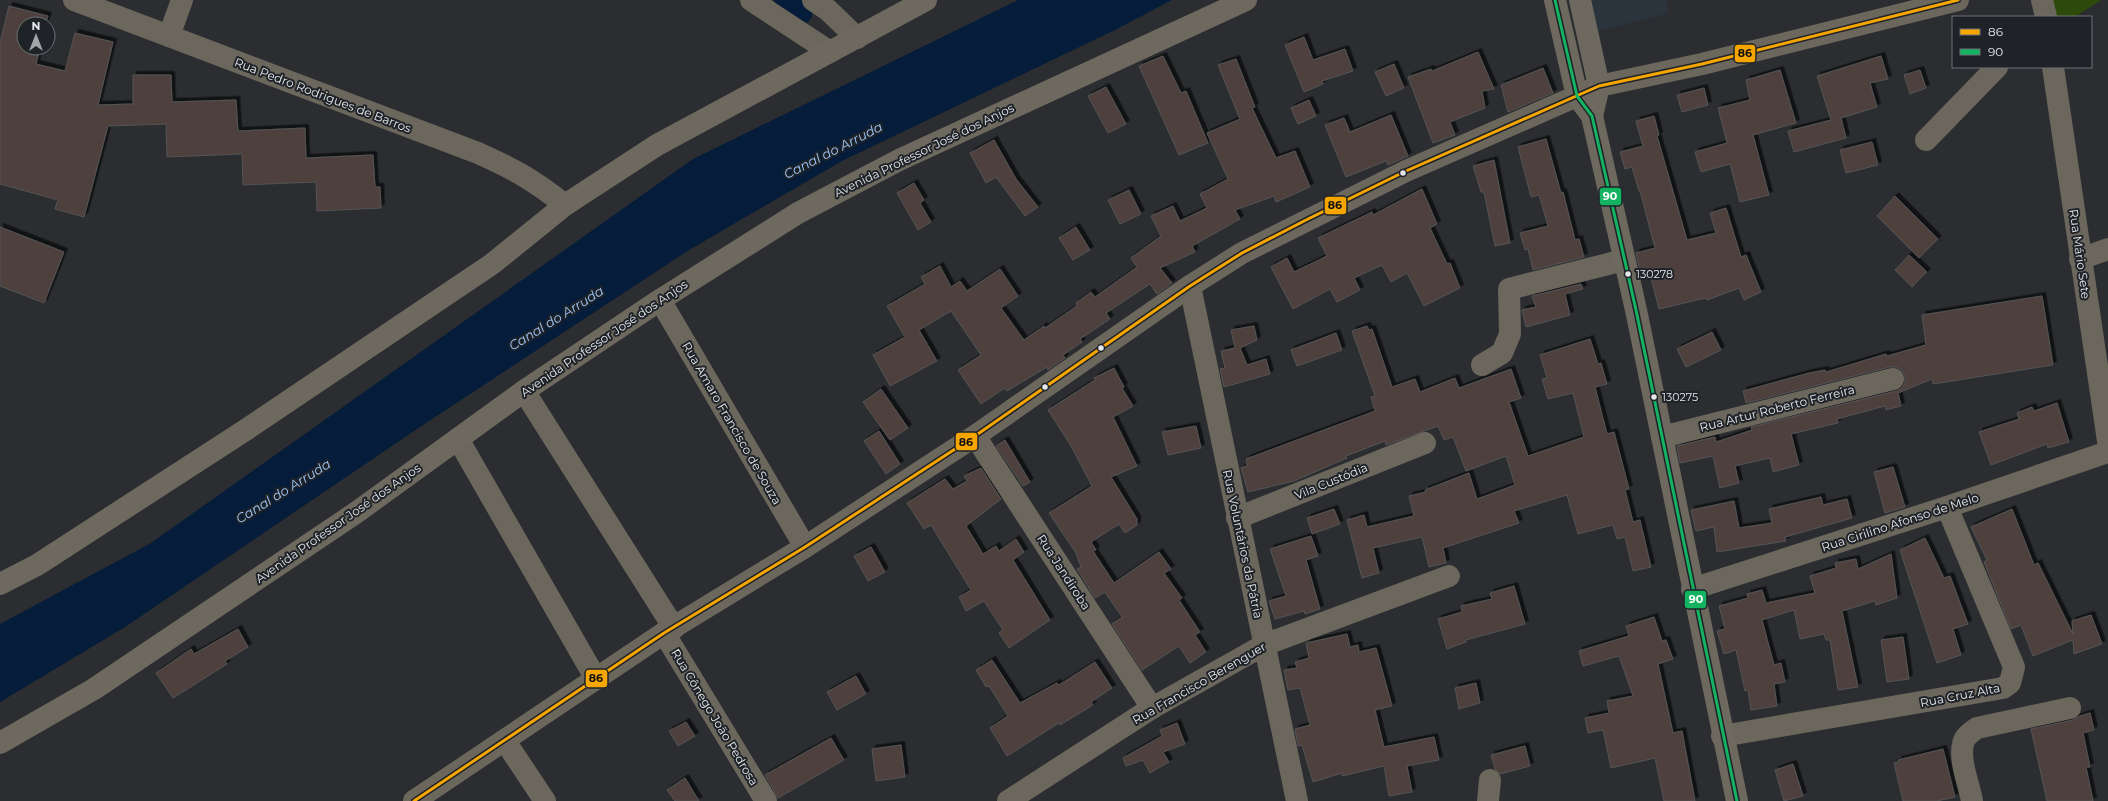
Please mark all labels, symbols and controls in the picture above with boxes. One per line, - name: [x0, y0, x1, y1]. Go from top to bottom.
- north arrow: [16, 16, 56, 56]
- legend: [1952, 16, 2092, 68]
- text: N: [32, 19, 40, 33]
- text: 86: [1988, 24, 2003, 39]
- line badge: 86: [1734, 44, 1756, 63]
- text: 90: [1988, 44, 2003, 59]
- text: 86: [1738, 46, 1752, 60]
- street label: Rua Pedro Rodrigues de Barros: [232, 54, 414, 136]
- street label: Avenida Professor José dos Anjos: [832, 100, 1017, 200]
- water label: Canal do Arruda: [781, 118, 885, 182]
- unlabelled marker: [1398, 168, 1408, 178]
- line badge: 90: [1599, 187, 1622, 206]
- text: 90: [1603, 189, 1618, 203]
- line badge: 86: [1324, 196, 1347, 215]
- text: 86: [1328, 198, 1342, 212]
- street label: Rua Mário Sete: [2066, 208, 2094, 300]
- place label: 130278: [1636, 267, 1673, 281]
- marker: 130278: [1623, 269, 1633, 279]
- street label: Avenida Professor José dos Anjos: [518, 276, 691, 400]
- water label: Canal do Arruda: [506, 282, 607, 354]
- street label: Rua Amaro Francisco de Souza: [679, 339, 785, 507]
- unlabelled marker: [1096, 343, 1106, 353]
- street label: Rua Artur Roberto Ferreira: [1698, 381, 1856, 435]
- unlabelled marker: [1040, 382, 1050, 392]
- place label: 130275: [1662, 390, 1698, 404]
- marker: 130275: [1649, 392, 1659, 402]
- line badge: 86: [955, 432, 978, 451]
- text: 86: [959, 435, 973, 449]
- water label: Canal do Arruda: [233, 455, 334, 527]
- street label: Vila Custódia: [1292, 459, 1370, 503]
- street label: Avenida Professor José dos Anjos: [252, 460, 424, 586]
- street label: Rua Voluntários da Pátria: [1220, 468, 1266, 620]
- street label: Rua Cirilino Afonso de Melo: [1819, 489, 1981, 555]
- street label: Rua Jandiroba: [1034, 531, 1094, 613]
- line badge: 90: [1684, 590, 1707, 609]
- text: 90: [1689, 592, 1704, 606]
- street label: Rua Francisco Berenguer: [1130, 638, 1269, 727]
- street label: Rua Cônego João Pedrosa: [668, 646, 762, 788]
- line badge: 86: [585, 669, 608, 688]
- text: 86: [589, 671, 603, 685]
- street label: Rua Cruz Alta: [1919, 680, 2001, 710]

